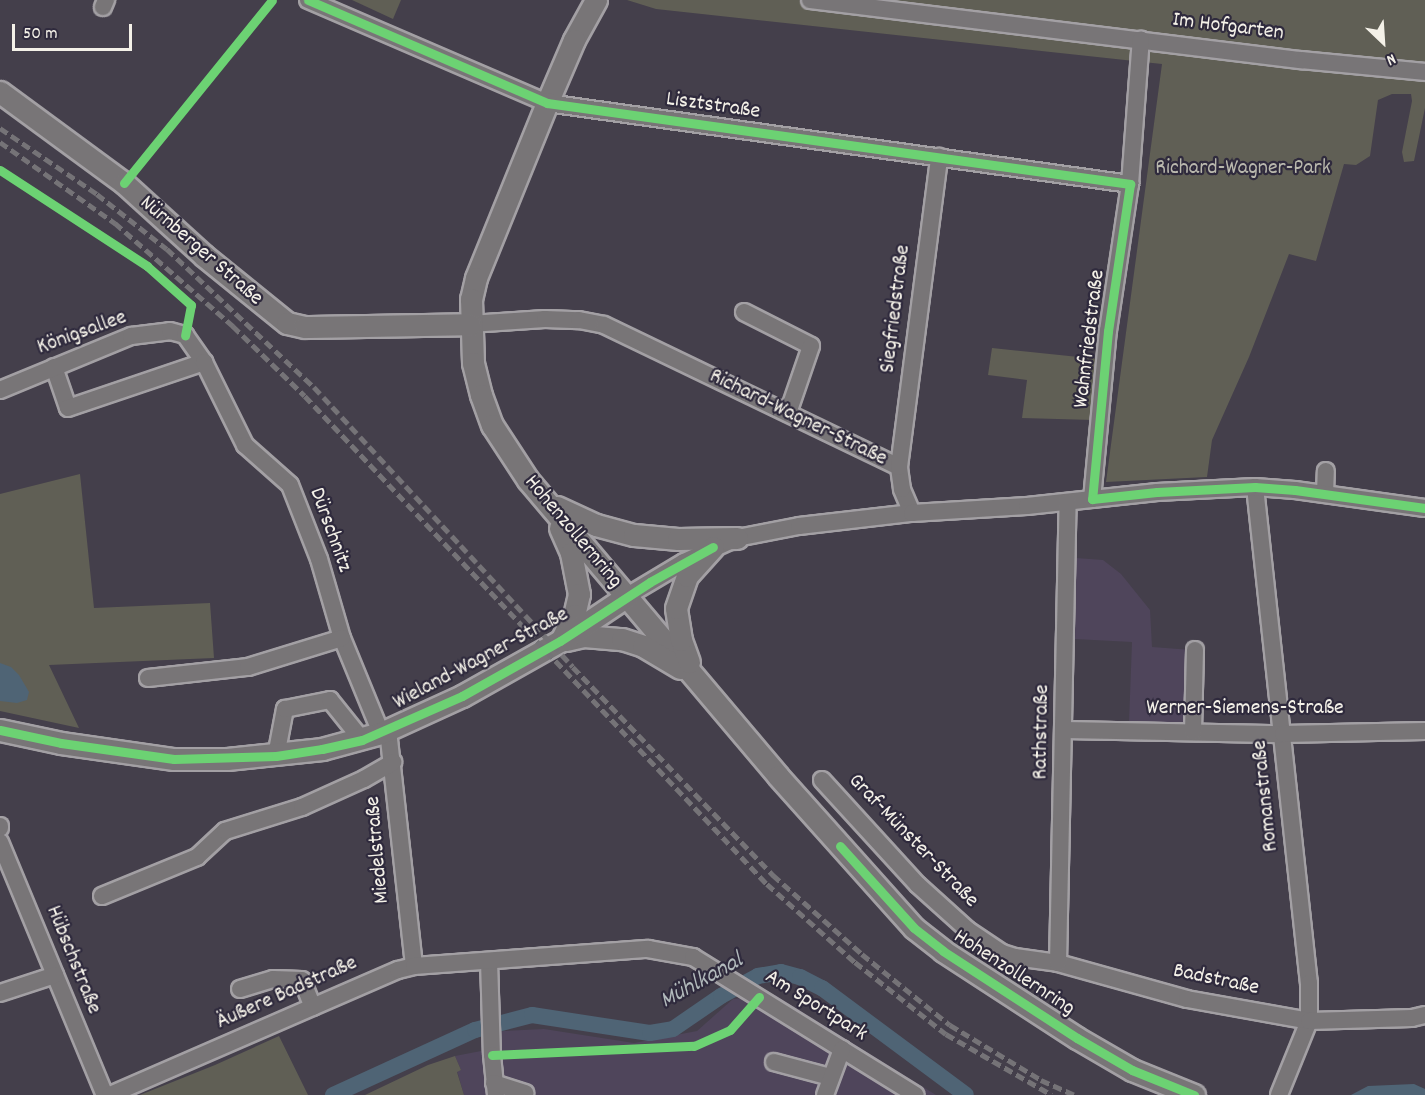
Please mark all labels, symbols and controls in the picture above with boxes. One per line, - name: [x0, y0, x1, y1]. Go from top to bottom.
- street label: Im Hofgarten: [1171, 7, 1285, 47]
- scale bar: [15, 12, 135, 50]
- north arrow: [1353, 12, 1413, 72]
- text: 50 m: [23, 22, 58, 47]
- text: N: [1382, 47, 1399, 71]
- street label: Lisztstraße: [664, 86, 762, 126]
- park label: Richard-Wagner-Park: [1155, 156, 1331, 182]
- street label: Nürnberger Straße: [134, 190, 268, 312]
- street label: Siegfriedstraße: [875, 243, 917, 375]
- street label: Wahnfriedstraße: [1068, 268, 1112, 410]
- street label: Königsallee: [34, 305, 130, 361]
- street label: Richard-Wagner-Straße: [705, 363, 891, 473]
- street label: Hohenzollernring: [518, 470, 628, 594]
- street label: Dürschnitz: [303, 484, 357, 576]
- street label: Wieland-Wagner-Straße: [389, 602, 573, 716]
- street label: Rathstraße: [1028, 684, 1056, 780]
- street label: Werner-Siemens-Straße: [1146, 696, 1344, 722]
- street label: Romanstraße: [1247, 739, 1285, 853]
- street label: Graf-Münster-Straße: [842, 768, 984, 914]
- street label: Miedelstraße: [360, 795, 396, 905]
- street label: Hübschstraße: [39, 902, 107, 1018]
- street label: Hohenzollernring: [948, 924, 1080, 1022]
- water label: Mühlkanal: [656, 948, 748, 1016]
- street label: Äußere Badstraße: [213, 950, 361, 1036]
- street label: Badstraße: [1171, 958, 1261, 1002]
- street label: Am Sportpark: [760, 964, 872, 1048]

